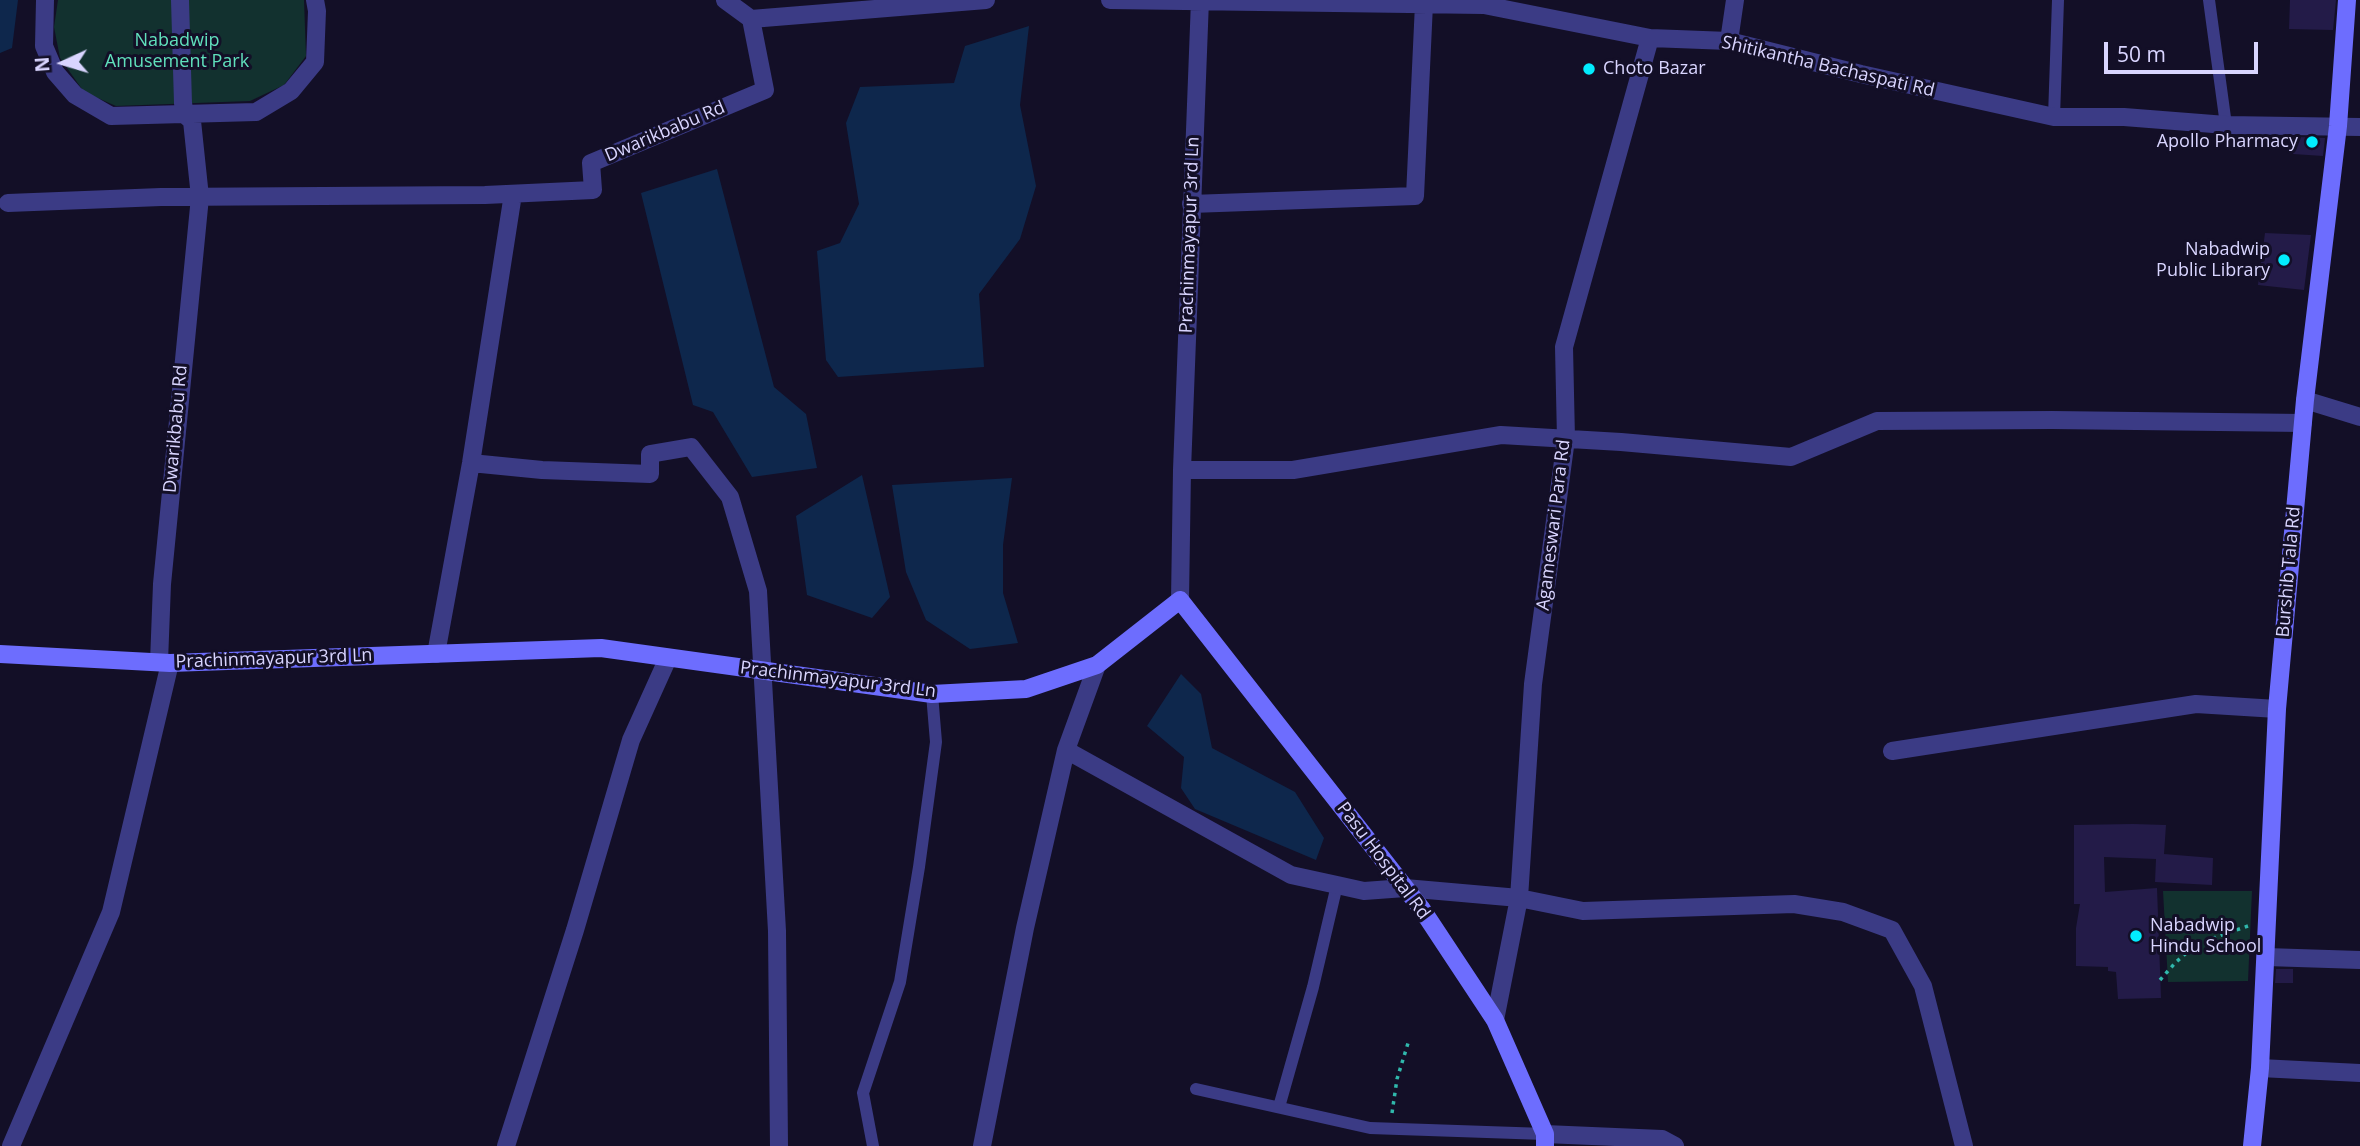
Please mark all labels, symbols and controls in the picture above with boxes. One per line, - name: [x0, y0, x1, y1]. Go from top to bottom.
- north arrow: [28, 28, 98, 98]
- scale bar: [2108, 28, 2262, 72]
- park label: Nabadwip Amusement Park: [105, 30, 249, 72]
- street label: Shitikantha Bachaspati Rd: [1720, 32, 1936, 102]
- text: 50 m: [2117, 40, 2166, 68]
- text: N: [29, 56, 56, 73]
- place label: Choto Bazar: [1603, 58, 1706, 80]
- marker: Choto Bazar: [1581, 61, 1597, 77]
- street label: Dwarikbabu Rd: [602, 97, 728, 167]
- place label: Apollo Pharmacy: [2157, 131, 2298, 153]
- marker: Apollo Pharmacy: [2304, 134, 2320, 150]
- street label: Prachinmayapur 3rd Ln: [1176, 136, 1204, 334]
- place label: Nabadwip Public Library: [2156, 239, 2270, 282]
- marker: Nabadwip Public Library: [2276, 252, 2292, 268]
- street label: Dwarikbabu Rd: [160, 364, 192, 494]
- street label: Agameswari Para Rd: [1533, 438, 1575, 612]
- street label: Burshib Tala Rd: [2273, 506, 2305, 638]
- street label: Prachinmayapur 3rd Ln: [175, 645, 373, 673]
- street label: Prachinmayapur 3rd Ln: [739, 657, 937, 703]
- street label: Pasu Hospital Rd: [1332, 798, 1434, 924]
- place label: Nabadwip Hindu School: [2150, 915, 2261, 958]
- marker: Nabadwip Hindu School: [2128, 928, 2144, 944]

